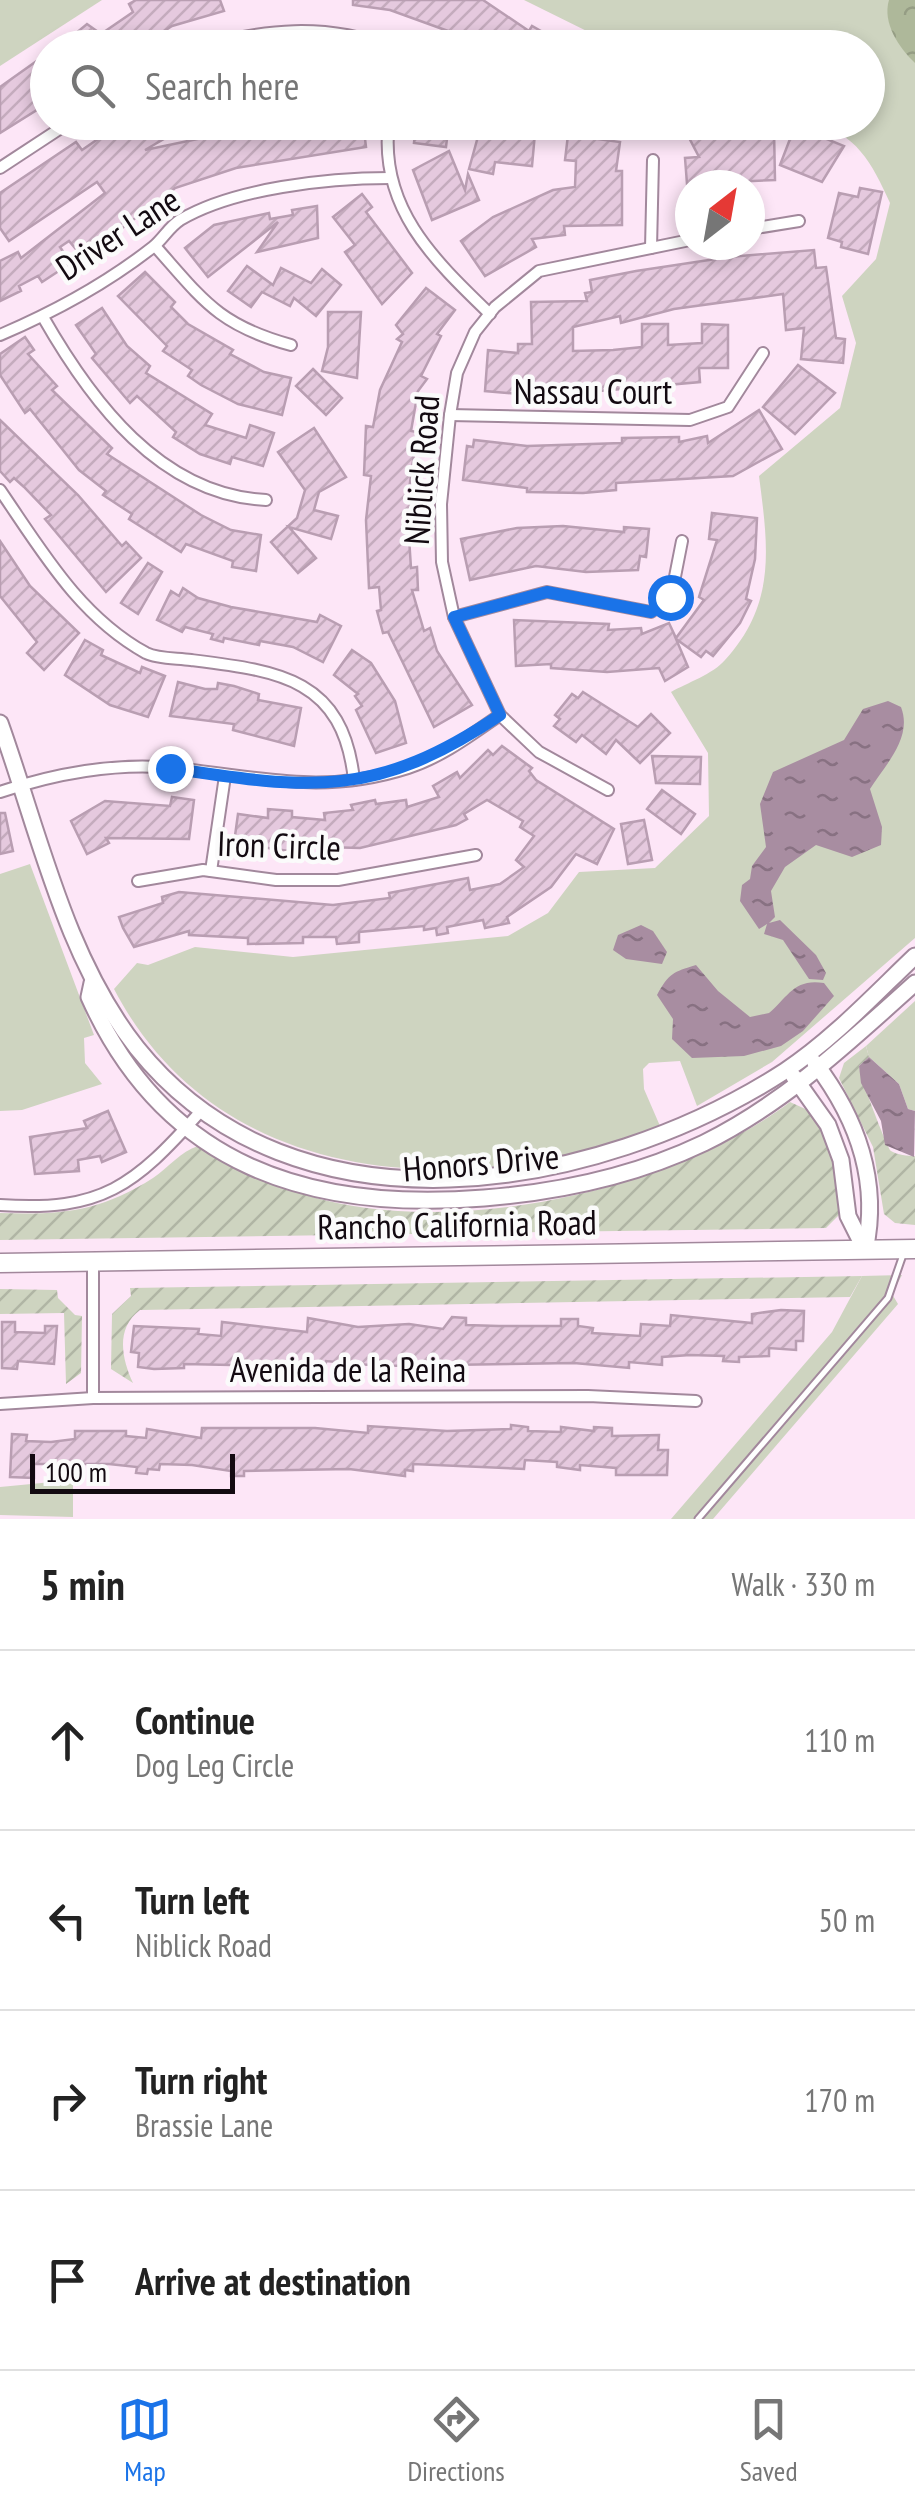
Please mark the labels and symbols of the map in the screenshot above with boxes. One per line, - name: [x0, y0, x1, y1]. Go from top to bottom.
- north arrow: [675, 170, 765, 260]
- street label: Driver Lane: [47, 176, 188, 290]
- street label: Nassau Court: [514, 368, 673, 414]
- street label: Niblick Road: [393, 394, 449, 546]
- route start: [648, 575, 694, 621]
- route end: [148, 746, 194, 792]
- street label: Iron Circle: [216, 820, 342, 870]
- street label: Honors Drive: [401, 1132, 561, 1192]
- street label: Rancho California Road: [317, 1199, 597, 1249]
- street label: Avenida de la Reina: [230, 1346, 466, 1392]
- scale bar: [30, 1449, 235, 1494]

